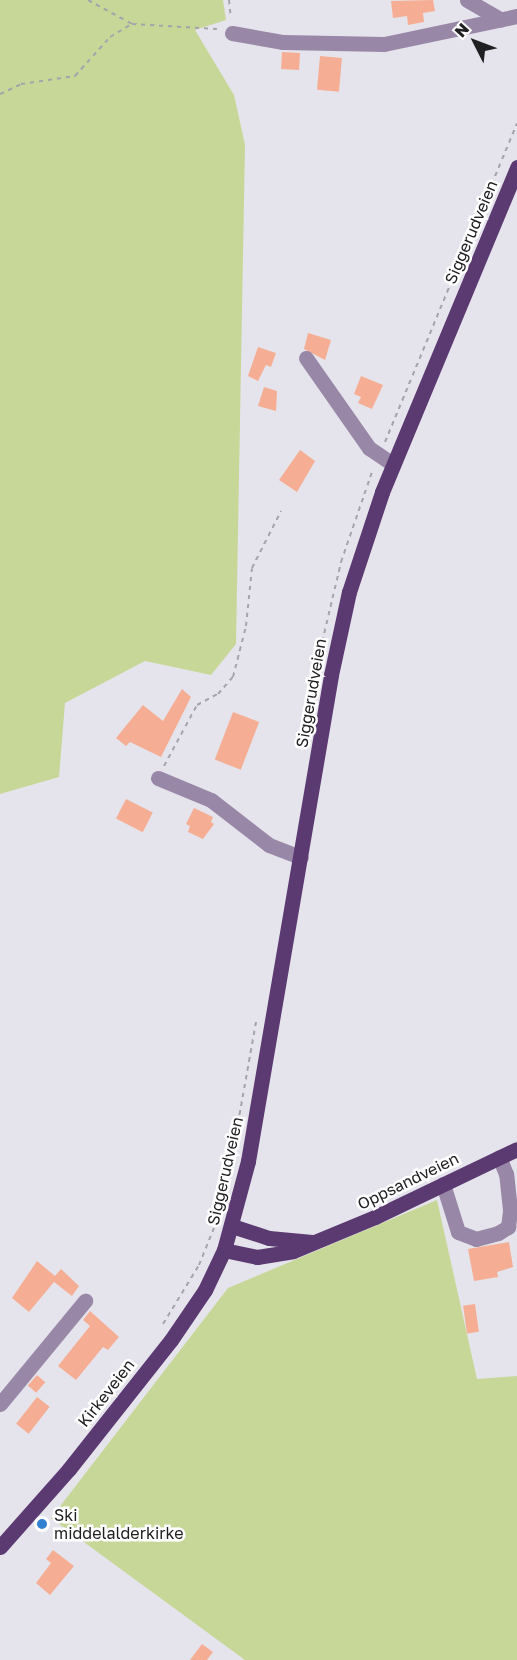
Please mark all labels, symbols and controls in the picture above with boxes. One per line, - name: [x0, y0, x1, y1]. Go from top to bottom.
- north arrow: [445, 12, 505, 72]
- text: N: [450, 19, 473, 41]
- street label: Siggerudveien: [441, 177, 501, 287]
- street label: Siggerudveien: [292, 637, 330, 749]
- street label: Siggerudveien: [203, 1115, 247, 1227]
- street label: Oppsandveien: [354, 1148, 462, 1214]
- street label: Kirkeveien: [74, 1355, 138, 1431]
- place label: Ski middelalderkirke: [54, 1505, 183, 1543]
- marker: Ski middelalderkirke: [35, 1517, 49, 1531]

